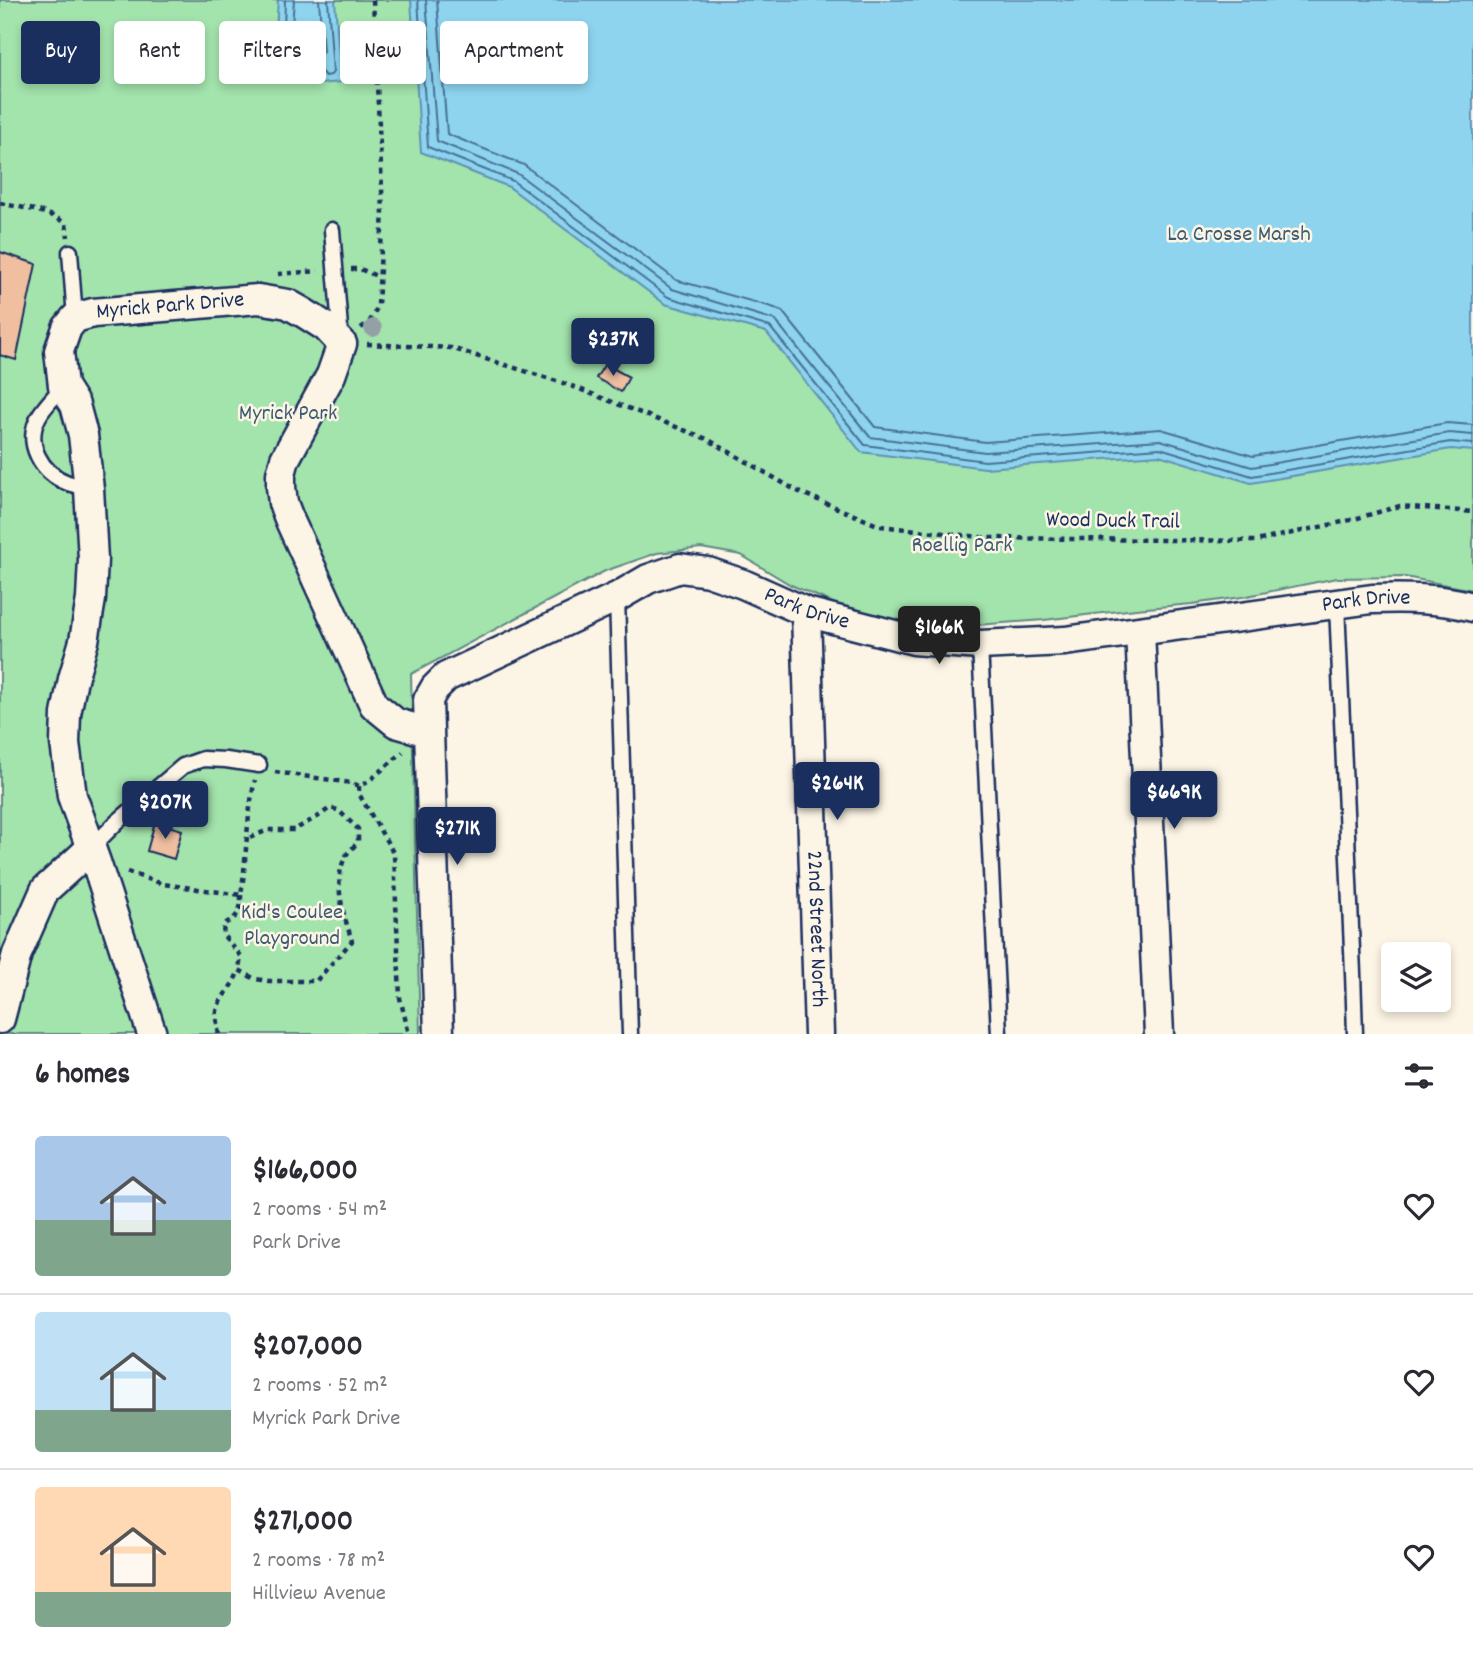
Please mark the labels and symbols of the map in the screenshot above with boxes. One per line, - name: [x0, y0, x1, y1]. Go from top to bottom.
- park label: La Crosse Marsh: [1167, 219, 1311, 252]
- street label: Myrick Park Drive: [95, 284, 246, 329]
- pin: $237K: [564, 318, 662, 378]
- park label: Myrick Park: [239, 398, 337, 431]
- street label: Wood Duck Trail: [1046, 504, 1181, 540]
- park label: Roellig Park: [911, 530, 1013, 563]
- street label: Park Drive: [758, 579, 853, 639]
- street label: Park Drive: [1320, 582, 1411, 622]
- pin: $166K: [890, 606, 988, 666]
- pin: $264K: [788, 762, 886, 822]
- pin: $669K: [1125, 772, 1223, 831]
- pin: $207K: [116, 782, 214, 841]
- pin: $271K: [408, 808, 506, 867]
- street label: 22nd Street North: [797, 850, 835, 1008]
- park label: Kid's Coulee Playground: [241, 897, 343, 956]

